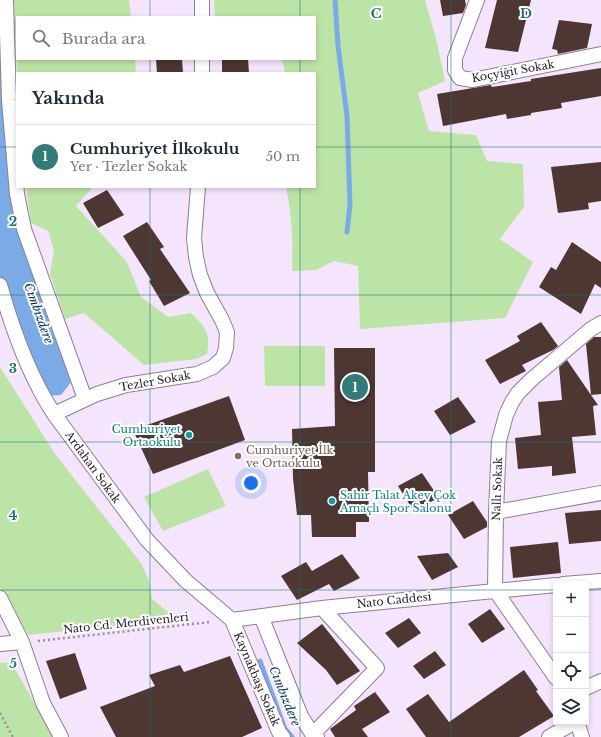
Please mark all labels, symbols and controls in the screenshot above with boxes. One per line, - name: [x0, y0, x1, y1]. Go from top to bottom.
- text: C: [371, 5, 382, 22]
- text: D: [520, 5, 532, 22]
- search box: [16, 16, 316, 60]
- icon: search: [30, 27, 52, 49]
- text: Burada ara: [62, 29, 145, 48]
- street label: Koçyiğit Sokak: [471, 57, 556, 85]
- text: Yakında: [32, 88, 104, 109]
- text: Cumhuriyet İlkokulu: [70, 139, 240, 158]
- text: 1: [42, 148, 48, 165]
- text: 50 m: [266, 148, 300, 165]
- text: Yer · Tezler Sokak: [70, 158, 187, 175]
- text: 2: [9, 213, 17, 230]
- water label: Cımbızdere: [21, 281, 57, 346]
- text: 3: [9, 360, 17, 377]
- street label: Tezler Sokak: [118, 368, 192, 394]
- pin: 1: [342, 372, 368, 402]
- place label: Cumhuriyet Ortaokulu: [112, 422, 182, 449]
- street label: Ardahan Sokak: [62, 427, 124, 506]
- marker: Cumhuriyet Ortaokulu: [184, 430, 194, 440]
- place label: Cumhuriyet İlk ve Ortaokulu: [246, 443, 333, 470]
- marker: Cumhuriyet İlk ve Ortaokulu: [233, 451, 243, 461]
- street label: Nallı Sokak: [489, 457, 505, 521]
- your location: [241, 473, 261, 493]
- place label: Sahir Talat Akev Çok Amaçlı Spor Salonu: [339, 488, 456, 515]
- marker: Sahir Talat Akev Çok Amaçlı Spor Salonu: [327, 496, 337, 506]
- text: 4: [9, 507, 18, 524]
- map controls: [553, 581, 589, 725]
- button: +: [553, 581, 589, 617]
- street label: Nato Caddesi: [356, 589, 432, 611]
- street label: Nato Cd. Merdivenleri: [63, 609, 190, 637]
- button: −: [553, 617, 589, 653]
- street label: Kaynakbaşı Sokak: [231, 630, 283, 728]
- button: locate: [553, 653, 589, 689]
- text: 5: [9, 655, 17, 672]
- water label: Cımbızdere: [266, 664, 304, 729]
- button: layers: [553, 689, 589, 725]

